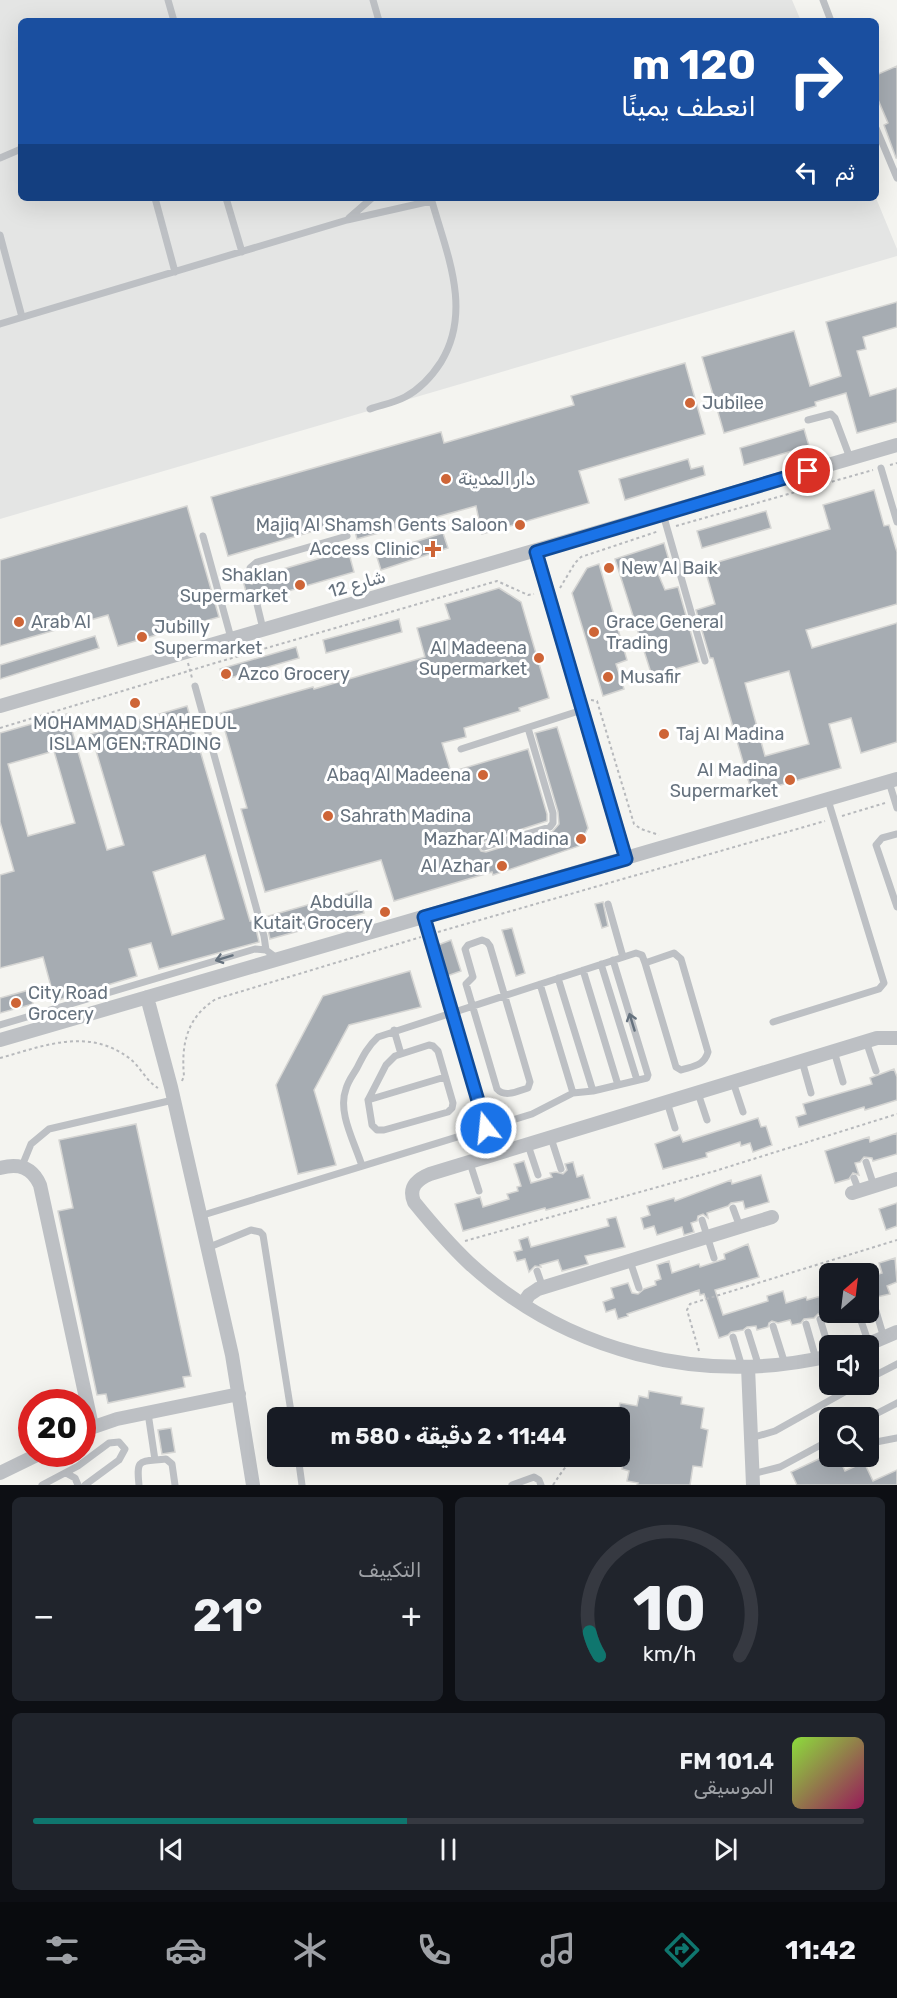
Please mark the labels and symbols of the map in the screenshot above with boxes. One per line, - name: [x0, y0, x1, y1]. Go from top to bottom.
- place label: Jubilee: [702, 392, 764, 414]
- marker: Jubilee: [683, 396, 697, 410]
- pin: [782, 445, 833, 496]
- place label: دار المدينة: [458, 468, 535, 490]
- marker: دار المدينة: [439, 472, 453, 486]
- place label: Majiq Al Shamsh Gents Saloon: [256, 514, 508, 536]
- marker: Majiq Al Shamsh Gents Saloon: [513, 518, 527, 532]
- place label: Access Clinic: [309, 538, 420, 560]
- marker: Access Clinic: [424, 540, 442, 558]
- place label: New Al Baik: [621, 557, 718, 579]
- marker: New Al Baik: [602, 561, 616, 575]
- place label: Shaklan Supermarket: [180, 564, 288, 607]
- street label: شارع 12: [326, 565, 388, 604]
- marker: Shaklan Supermarket: [293, 578, 307, 592]
- place label: Arab Al: [31, 611, 91, 633]
- place label: Grace General Trading: [606, 611, 724, 654]
- marker: Arab Al: [12, 615, 26, 629]
- place label: Jubilly Supermarket: [154, 616, 262, 659]
- marker: Grace General Trading: [587, 625, 601, 639]
- marker: Jubilly Supermarket: [135, 630, 149, 644]
- place label: Al Madeena Supermarket: [419, 637, 527, 680]
- marker: Al Madeena Supermarket: [532, 651, 546, 665]
- place label: Azco Grocery: [238, 663, 350, 685]
- place label: Musafir: [620, 666, 681, 688]
- marker: Azco Grocery: [219, 667, 233, 681]
- marker: Musafir: [601, 670, 615, 684]
- marker: MOHAMMAD SHAHEDUL ISLAM GEN.TRADING: [128, 696, 142, 710]
- place label: MOHAMMAD SHAHEDUL ISLAM GEN.TRADING: [33, 712, 237, 755]
- place label: Taj Al Madina: [676, 723, 784, 745]
- marker: Taj Al Madina: [657, 727, 671, 741]
- place label: Al Madina Supermarket: [670, 759, 778, 802]
- place label: Abaq Al Madeena: [327, 764, 471, 786]
- marker: Abaq Al Madeena: [476, 768, 490, 782]
- marker: Al Madina Supermarket: [783, 773, 797, 787]
- place label: Sahrath Madina: [340, 805, 471, 827]
- marker: Sahrath Madina: [321, 809, 335, 823]
- place label: Mazhar Al Madina: [423, 828, 569, 850]
- marker: Mazhar Al Madina: [574, 832, 588, 846]
- place label: Al Azhar: [421, 855, 490, 877]
- marker: Al Azhar: [495, 859, 509, 873]
- place label: Abdulla Kutait Grocery: [253, 891, 373, 934]
- marker: Abdulla Kutait Grocery: [378, 905, 392, 919]
- one-way arrow: [215, 953, 234, 964]
- place label: City Road Grocery: [28, 982, 108, 1025]
- marker: City Road Grocery: [9, 996, 23, 1010]
- one-way arrow: [626, 1013, 637, 1032]
- position arrow: [454, 1096, 518, 1160]
- north arrow: [819, 1263, 879, 1323]
- speed limit sign: 20: [18, 1389, 96, 1467]

